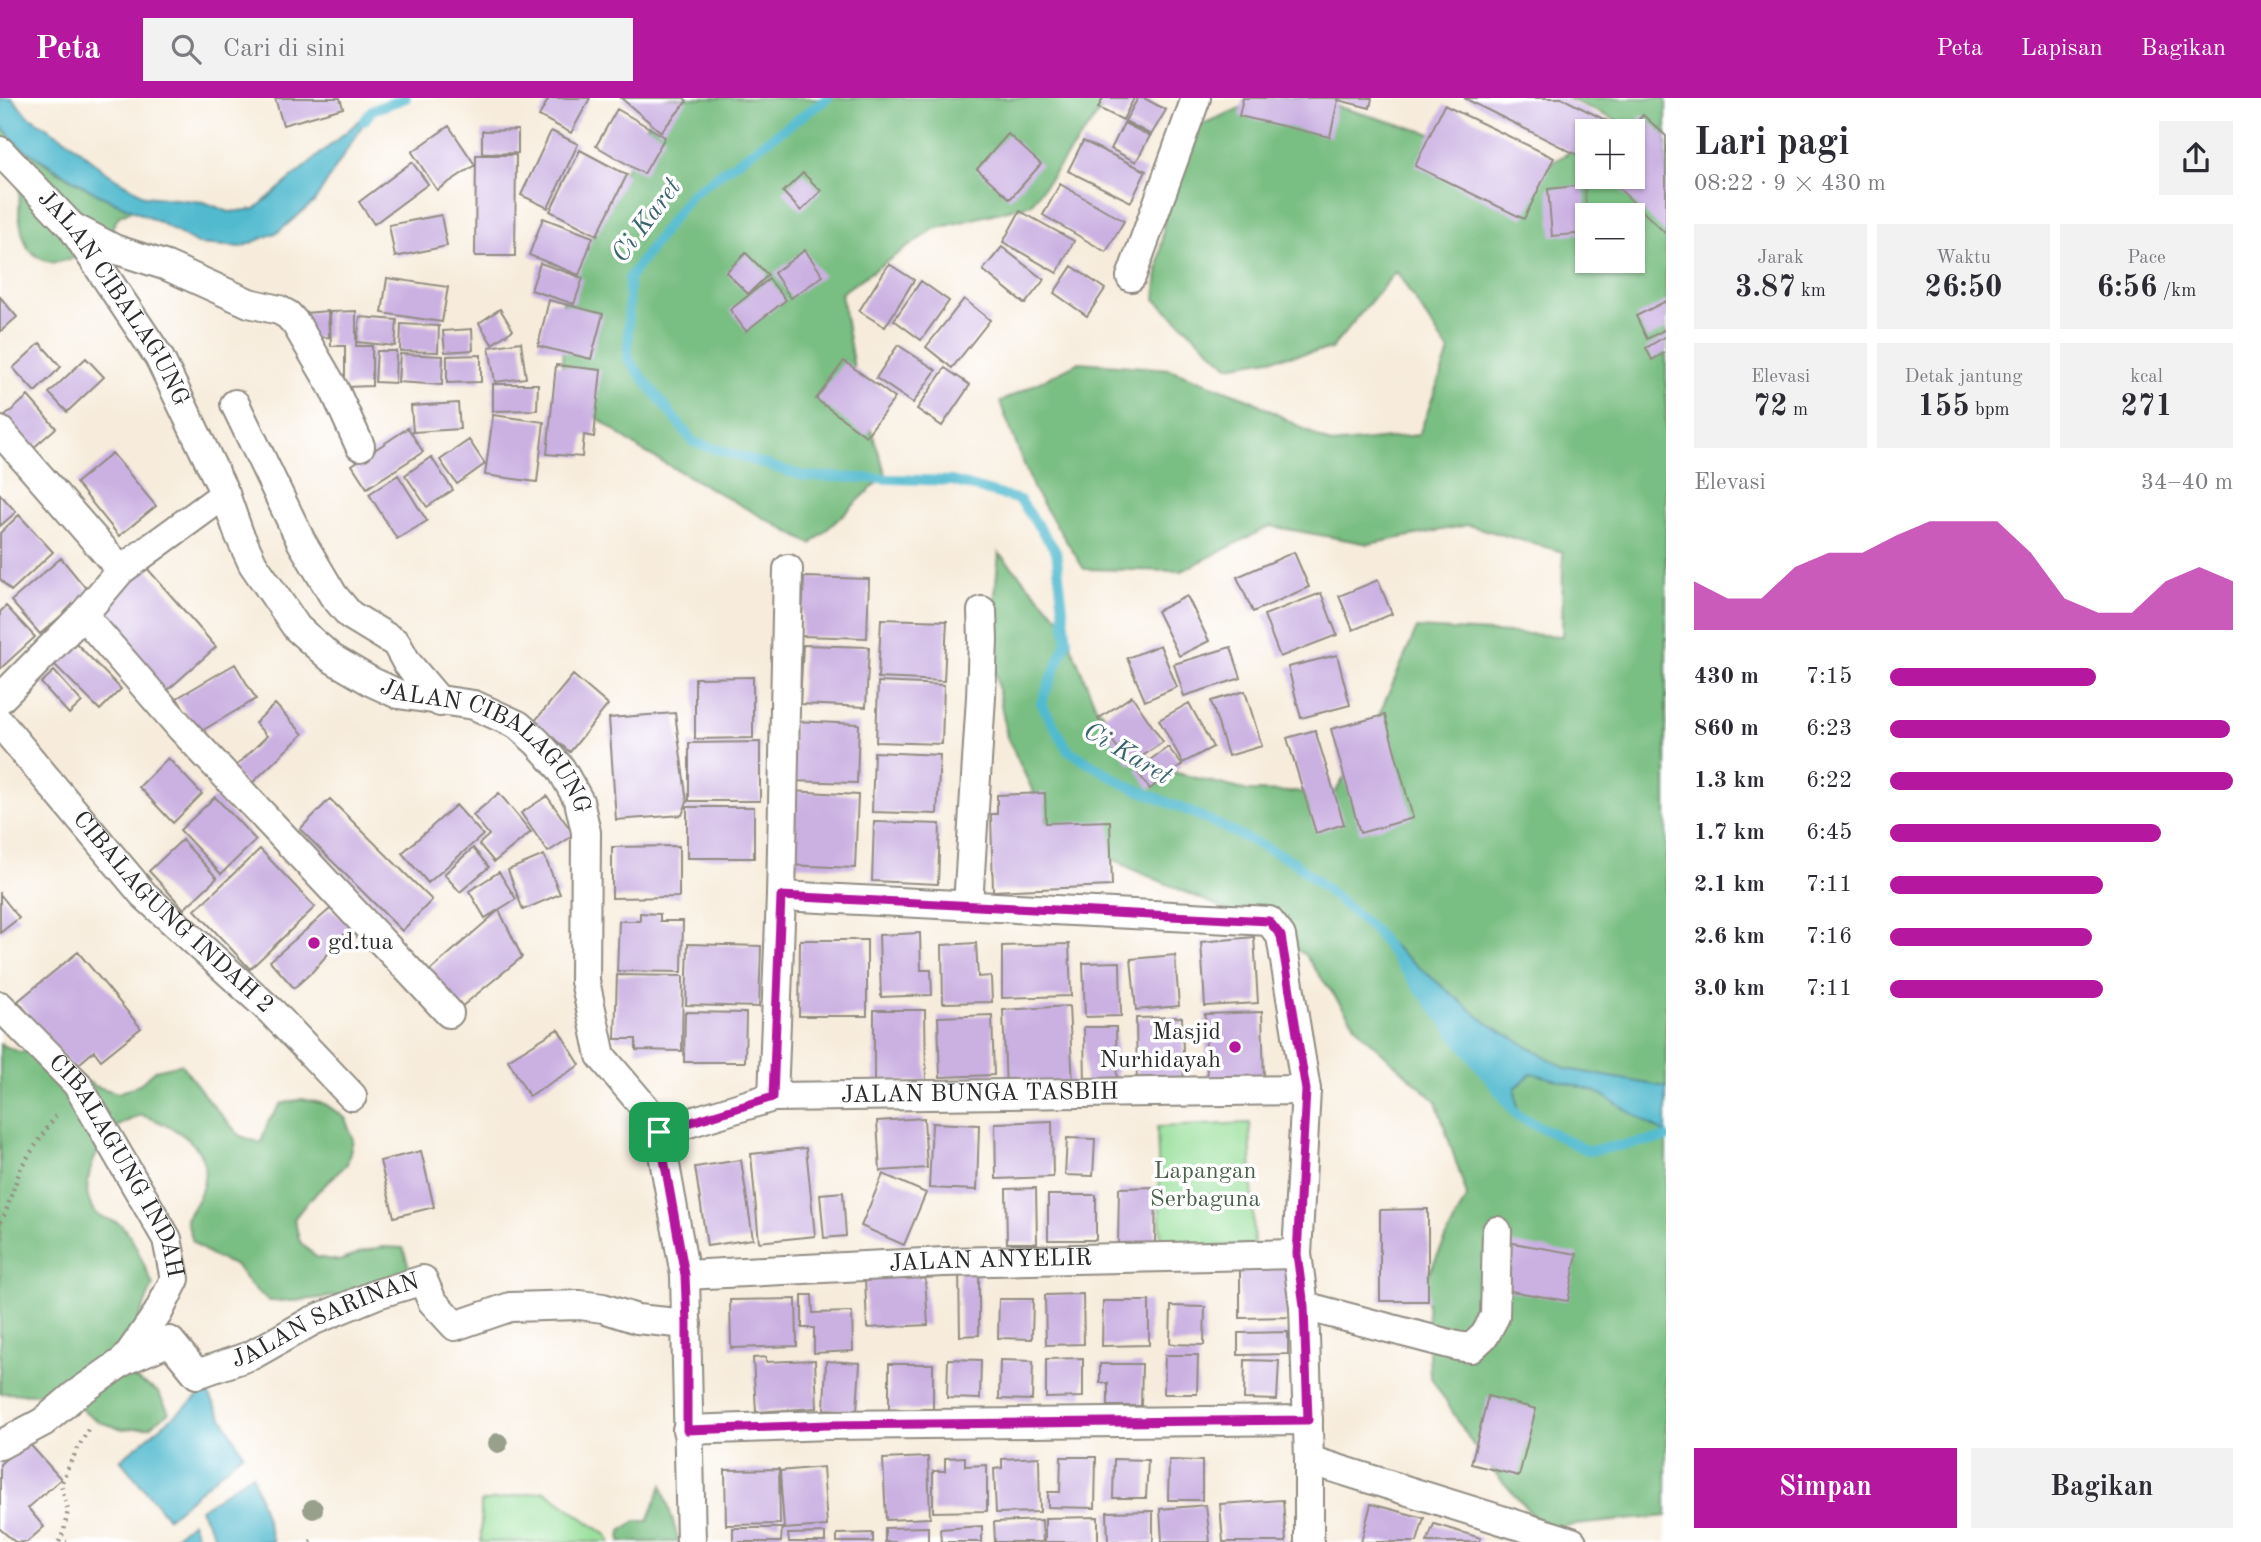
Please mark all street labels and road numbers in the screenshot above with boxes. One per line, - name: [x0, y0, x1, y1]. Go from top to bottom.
- street label: JALAN CIBALAGUNG: [33, 186, 193, 410]
- street label: JALAN CIBALAGUNG: [376, 675, 593, 815]
- street label: CIBALAGUNG INDAH 2: [68, 807, 277, 1018]
- street label: CIBALAGUNG INDAH: [44, 1050, 186, 1280]
- street label: JALAN BUNGA TASBIH: [841, 1080, 1119, 1108]
- street label: JALAN ANYELIR: [889, 1247, 1092, 1277]
- street label: JALAN SARINAN: [229, 1270, 422, 1373]

